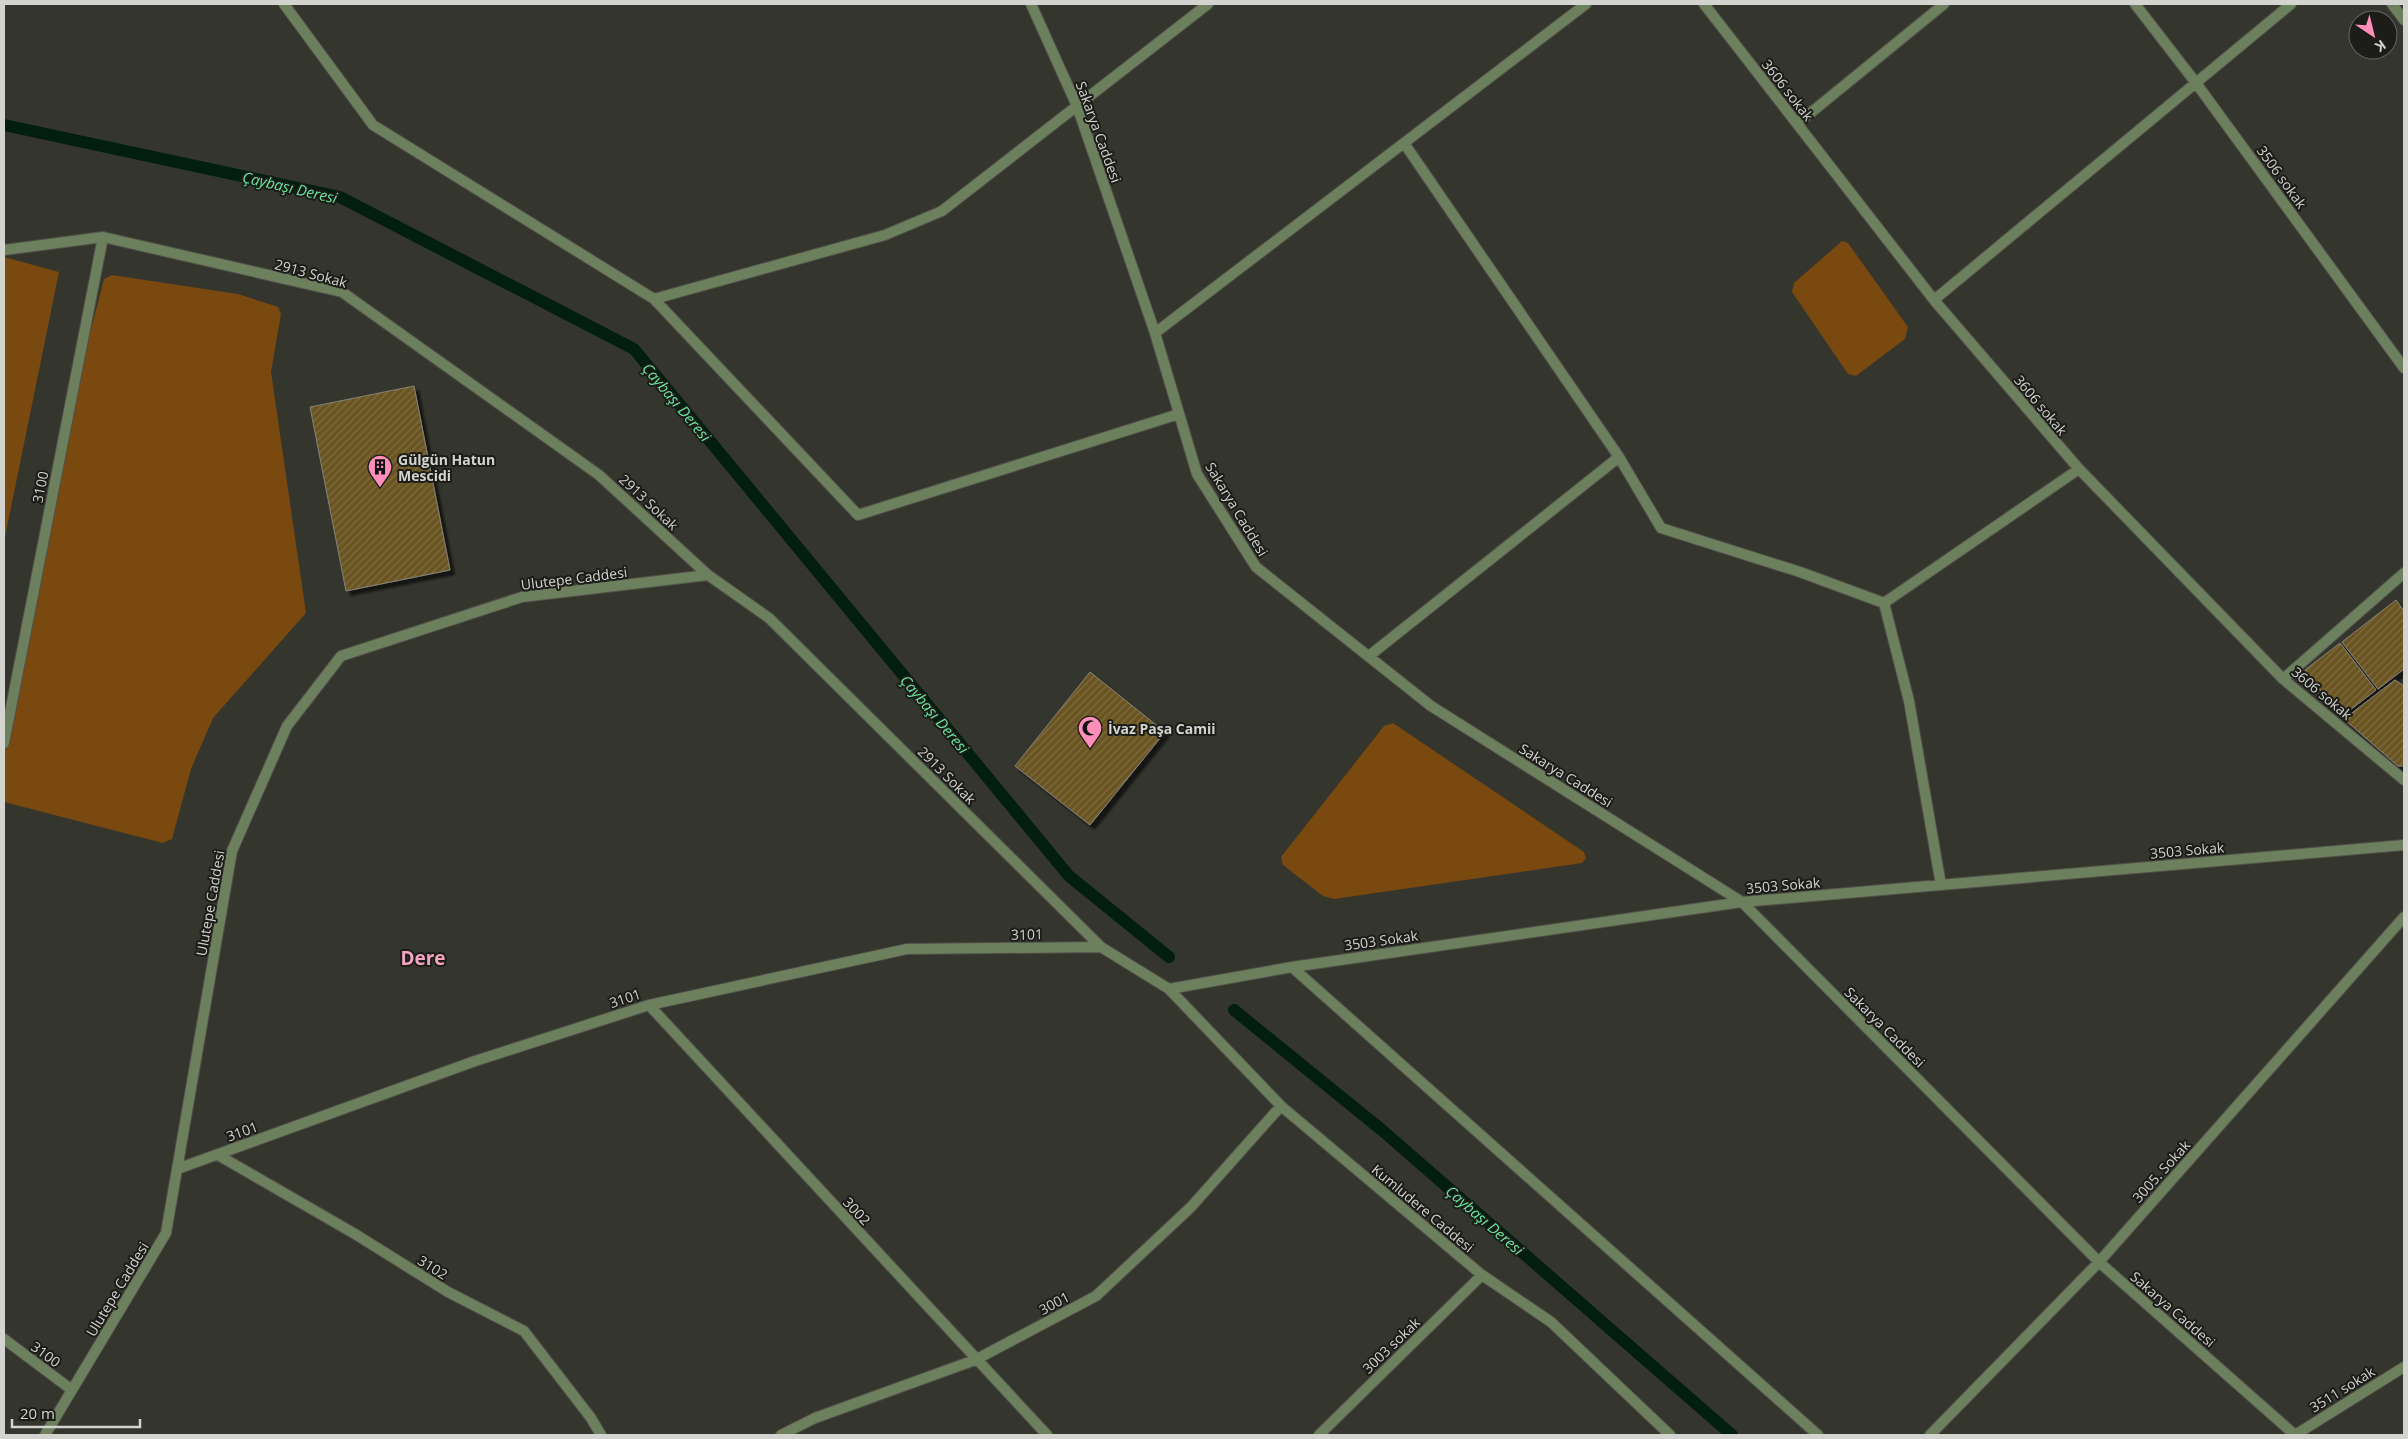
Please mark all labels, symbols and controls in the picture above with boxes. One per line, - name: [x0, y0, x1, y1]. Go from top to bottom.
- north arrow: [2348, 10, 2398, 60]
- text: K: [2371, 36, 2390, 57]
- street label: 3606 sokak: [1758, 55, 1818, 125]
- street label: Sakarya Caddesi: [1072, 79, 1126, 185]
- street label: 3506 sokak: [2253, 142, 2312, 213]
- water label: Çaybaşı Deresi: [241, 166, 340, 208]
- street label: 2913 Sokak: [273, 254, 350, 292]
- water label: Çaybaşı Deresi: [638, 359, 716, 446]
- street label: 3606 sokak: [2010, 371, 2072, 440]
- place label: Gülgün Hatun Mescidi: [398, 450, 495, 485]
- building icon: Gülgün Hatun Mescidi: [367, 454, 393, 488]
- street label: Sakarya Caddesi: [1201, 458, 1273, 560]
- street label: 3100: [28, 469, 52, 505]
- street label: 2913 Sokak: [615, 470, 683, 535]
- street label: Ulutepe Caddesi: [520, 562, 628, 594]
- street label: 3606 sokak: [2288, 662, 2357, 724]
- water label: Çaybaşı Deresi: [896, 671, 974, 758]
- mosque icon: İvaz Paşa Camii: [1077, 715, 1103, 749]
- place label: İvaz Paşa Camii: [1108, 719, 1216, 738]
- street label: Sakarya Caddesi: [1516, 739, 1616, 811]
- street label: 2913 Sokak: [914, 742, 980, 808]
- street label: 3503 Sokak: [2149, 837, 2225, 863]
- street label: Ulutepe Caddesi: [191, 849, 229, 957]
- street label: 3503 Sokak: [1745, 872, 1821, 898]
- street label: 3101: [1011, 924, 1043, 944]
- street label: 3503 Sokak: [1343, 925, 1420, 955]
- district label: Dere: [400, 945, 446, 971]
- street label: Sakarya Caddesi: [1841, 983, 1929, 1071]
- street label: 3101: [607, 984, 643, 1012]
- street label: 3101: [224, 1117, 260, 1145]
- street label: 3005. Sokak: [2128, 1135, 2195, 1206]
- street label: Kumludere Caddesi: [1368, 1160, 1478, 1256]
- water label: Çaybaşı Deresi: [1442, 1181, 1528, 1259]
- street label: 3002: [839, 1193, 875, 1229]
- street label: Ulutepe Caddesi: [81, 1238, 153, 1340]
- street label: 3102: [414, 1250, 452, 1284]
- street label: Sakarya Caddesi: [2127, 1267, 2219, 1351]
- street label: 3001: [1035, 1287, 1073, 1319]
- street label: 3003 sokak: [1358, 1312, 1424, 1377]
- street label: 3100: [27, 1337, 65, 1371]
- street label: 3511 sokak: [2306, 1361, 2379, 1416]
- scale bar: [12, 1396, 140, 1428]
- text: 20 m: [20, 1403, 55, 1423]

